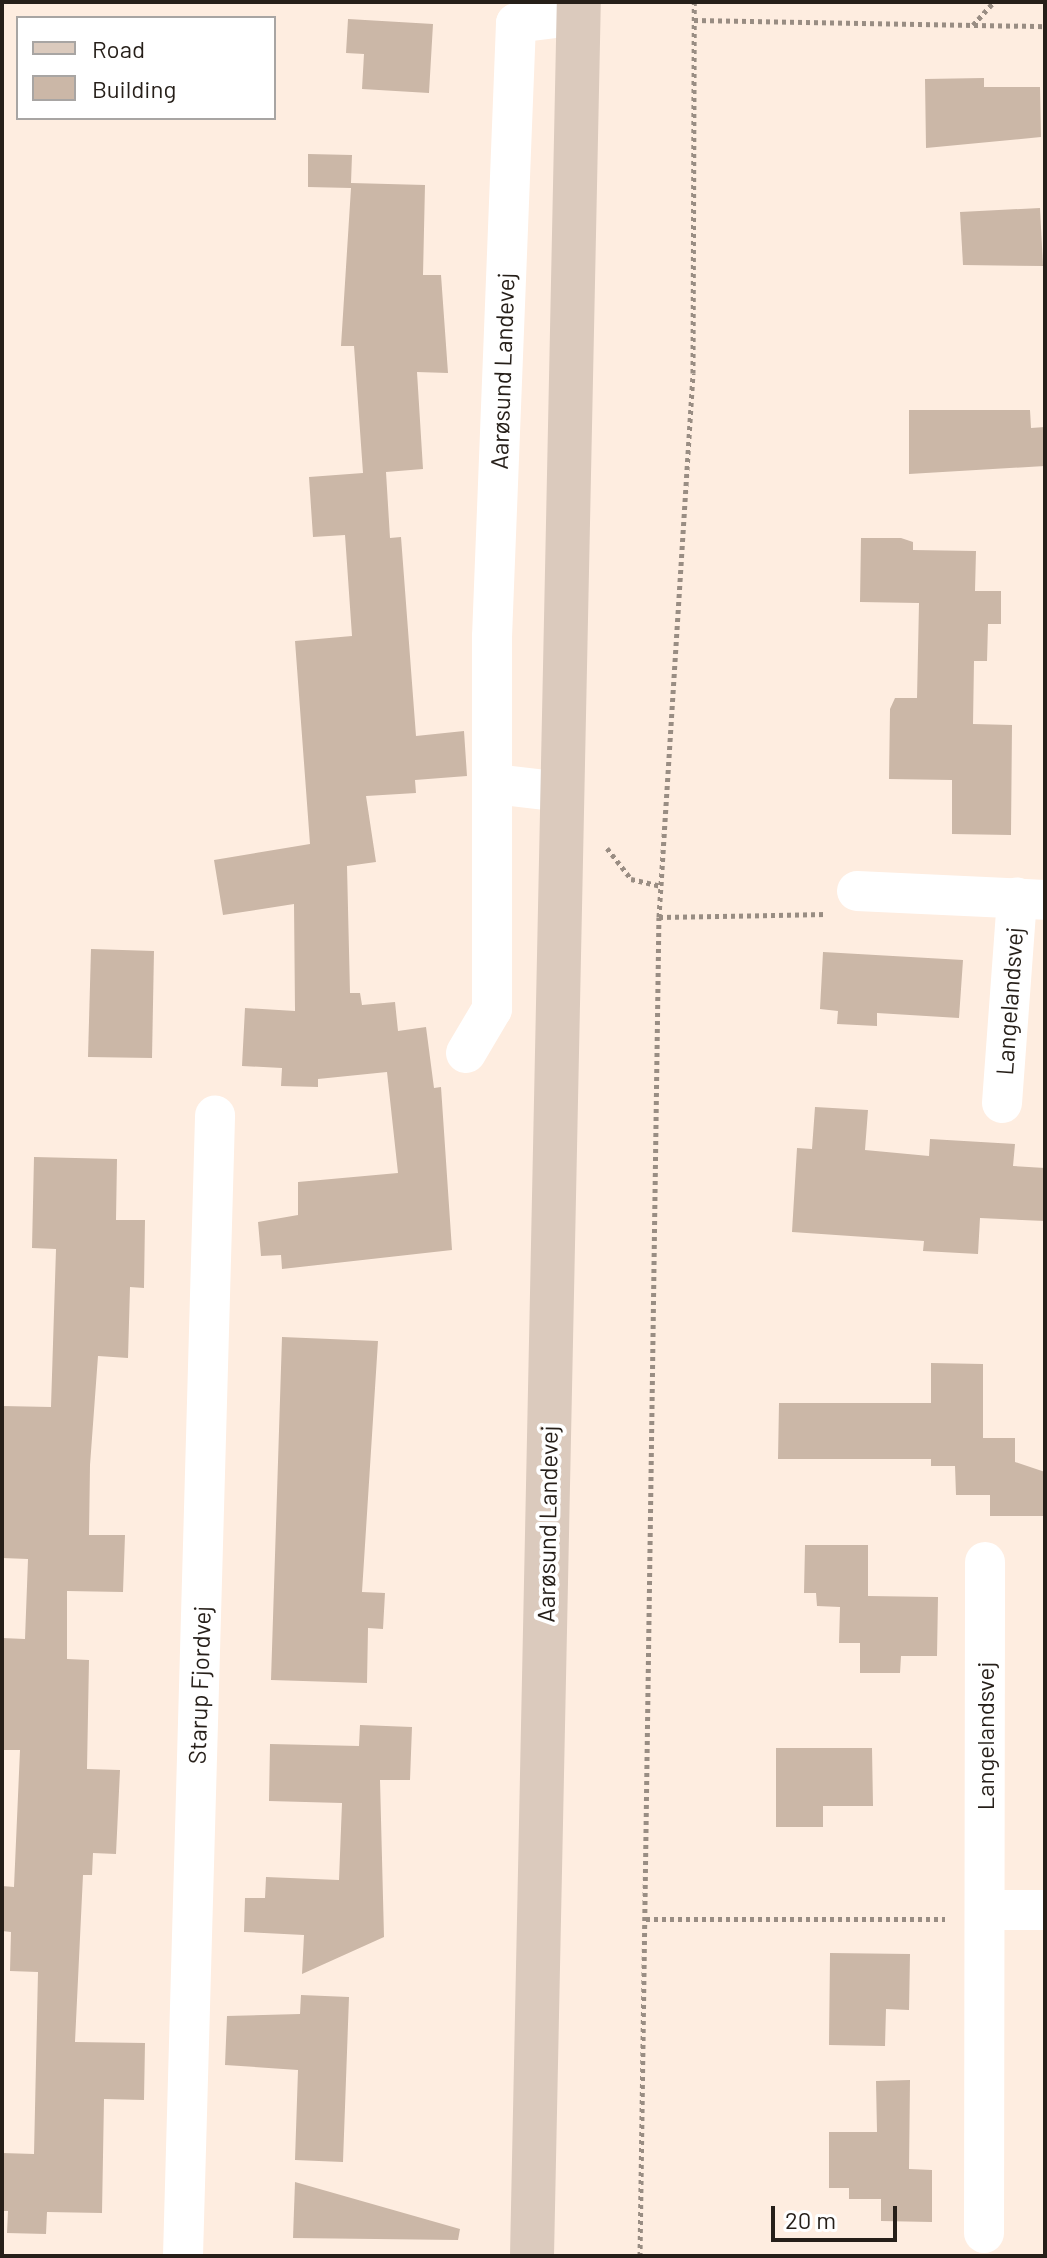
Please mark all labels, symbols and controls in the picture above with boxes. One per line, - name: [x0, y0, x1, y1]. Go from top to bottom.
- legend: [16, 16, 276, 120]
- text: Road: [92, 34, 145, 63]
- text: Building: [92, 74, 176, 103]
- street label: Aarøsund Landevej: [484, 272, 520, 470]
- street label: Langelandsvej: [989, 926, 1029, 1076]
- street label: Aarøsund Landevej: [531, 1425, 563, 1623]
- street label: Starup Fjordvej: [182, 1605, 216, 1765]
- street label: Langelandsvej: [971, 1662, 999, 1810]
- scale bar: [775, 2190, 901, 2240]
- text: 20 m: [785, 2205, 836, 2234]

